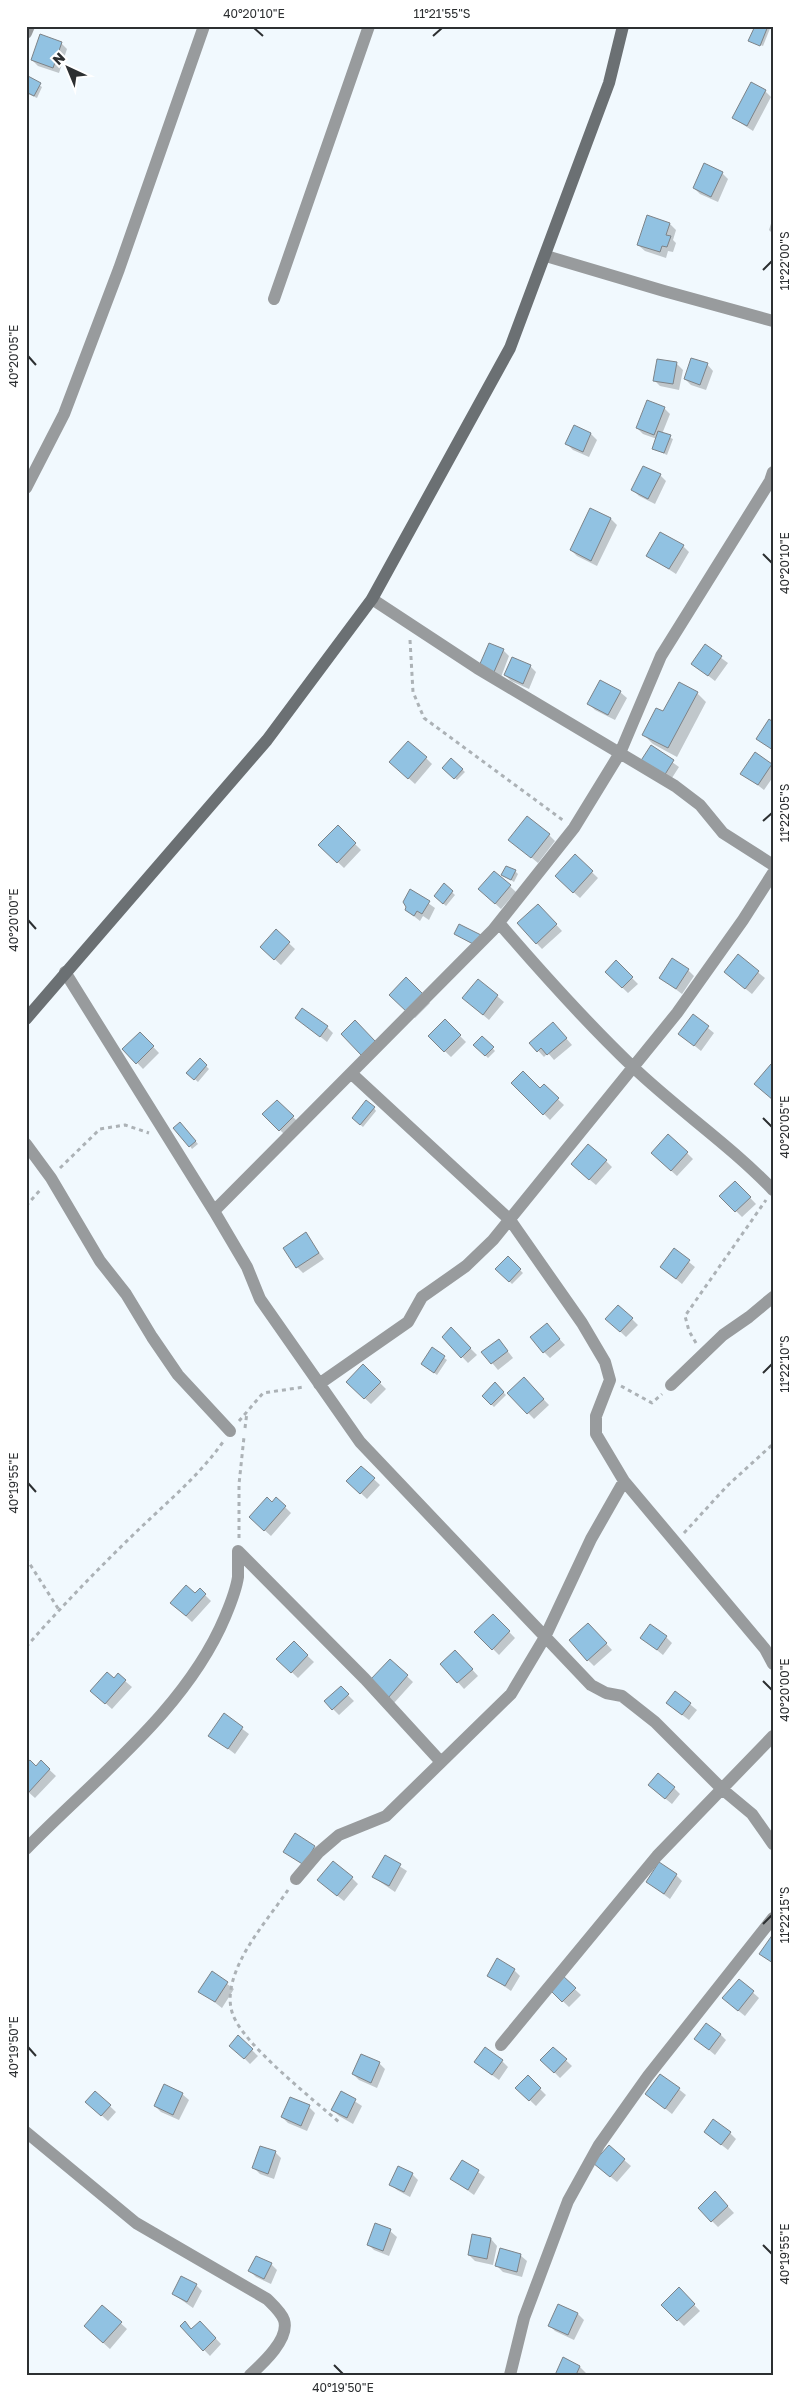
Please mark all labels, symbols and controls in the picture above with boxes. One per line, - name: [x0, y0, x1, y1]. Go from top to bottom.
- text: 40°20'10"E: [223, 6, 285, 21]
- text: 11°21'55"S: [413, 6, 471, 21]
- north arrow: [42, 42, 92, 92]
- text: N: [49, 48, 68, 68]
- text: 11°22'00"S: [777, 231, 792, 291]
- text: 40°20'05"E: [6, 325, 21, 387]
- text: 40°20'10"E: [777, 532, 792, 594]
- text: 11°22'05"S: [777, 783, 792, 842]
- text: 40°20'00"E: [6, 888, 21, 952]
- text: 40°20'05"E: [777, 1096, 792, 1158]
- text: 11°22'10"S: [777, 1335, 792, 1393]
- text: 40°19'55"E: [6, 1452, 21, 1514]
- text: 40°20'00"E: [777, 1658, 792, 1722]
- text: 11°22'15"S: [777, 1886, 792, 1944]
- text: 40°19'50"E: [6, 2016, 21, 2078]
- text: 40°19'55"E: [777, 2223, 792, 2285]
- text: 40°19'50"E: [312, 2380, 374, 2395]

